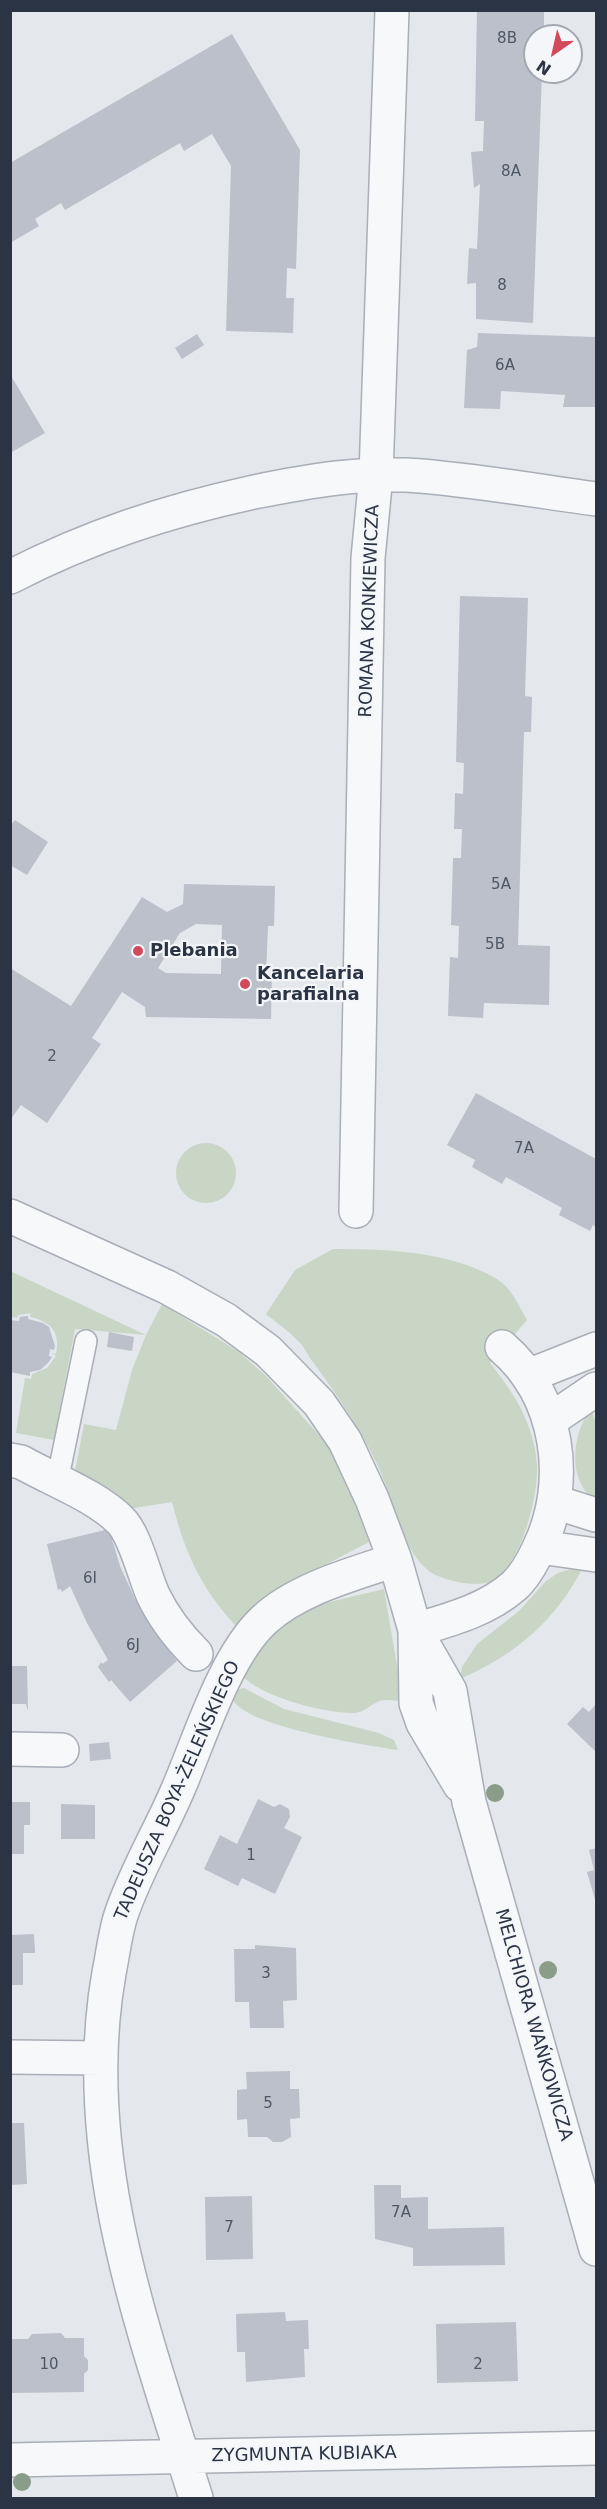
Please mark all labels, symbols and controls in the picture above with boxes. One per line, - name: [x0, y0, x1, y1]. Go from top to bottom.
- north arrow: [523, 24, 583, 84]
- house number: 8B: [497, 30, 517, 48]
- text: N: [533, 56, 555, 79]
- house number: 8A: [501, 163, 521, 181]
- house number: 8: [497, 277, 507, 295]
- house number: 6A: [495, 357, 515, 375]
- street label: ROMANA KONKIEWICZA: [355, 504, 385, 718]
- house number: 5A: [491, 876, 511, 894]
- house number: 5B: [485, 936, 505, 954]
- place label: Plebania: [150, 940, 238, 962]
- marker: Plebania: [131, 944, 145, 958]
- place label: Kancelaria parafialna: [257, 963, 364, 1006]
- marker: Kancelaria parafialna: [238, 977, 252, 991]
- house number: 2: [47, 1048, 57, 1066]
- house number: 7A: [514, 1140, 534, 1158]
- house number: 6I: [83, 1570, 97, 1588]
- house number: 6J: [126, 1637, 140, 1655]
- street label: TADEUSZA BOYA-ŻELEŃSKIEGO: [111, 1658, 245, 1924]
- house number: 1: [246, 1847, 256, 1865]
- street label: MELCHIORA WAŃKOWICZA: [490, 1907, 576, 2143]
- house number: 3: [261, 1965, 271, 1983]
- house number: 5: [263, 2095, 273, 2113]
- house number: 7A: [391, 2204, 411, 2222]
- house number: 7: [224, 2219, 234, 2237]
- house number: 10: [39, 2356, 59, 2374]
- house number: 2: [473, 2356, 483, 2374]
- street label: ZYGMUNTA KUBIAKA: [211, 2443, 397, 2467]

